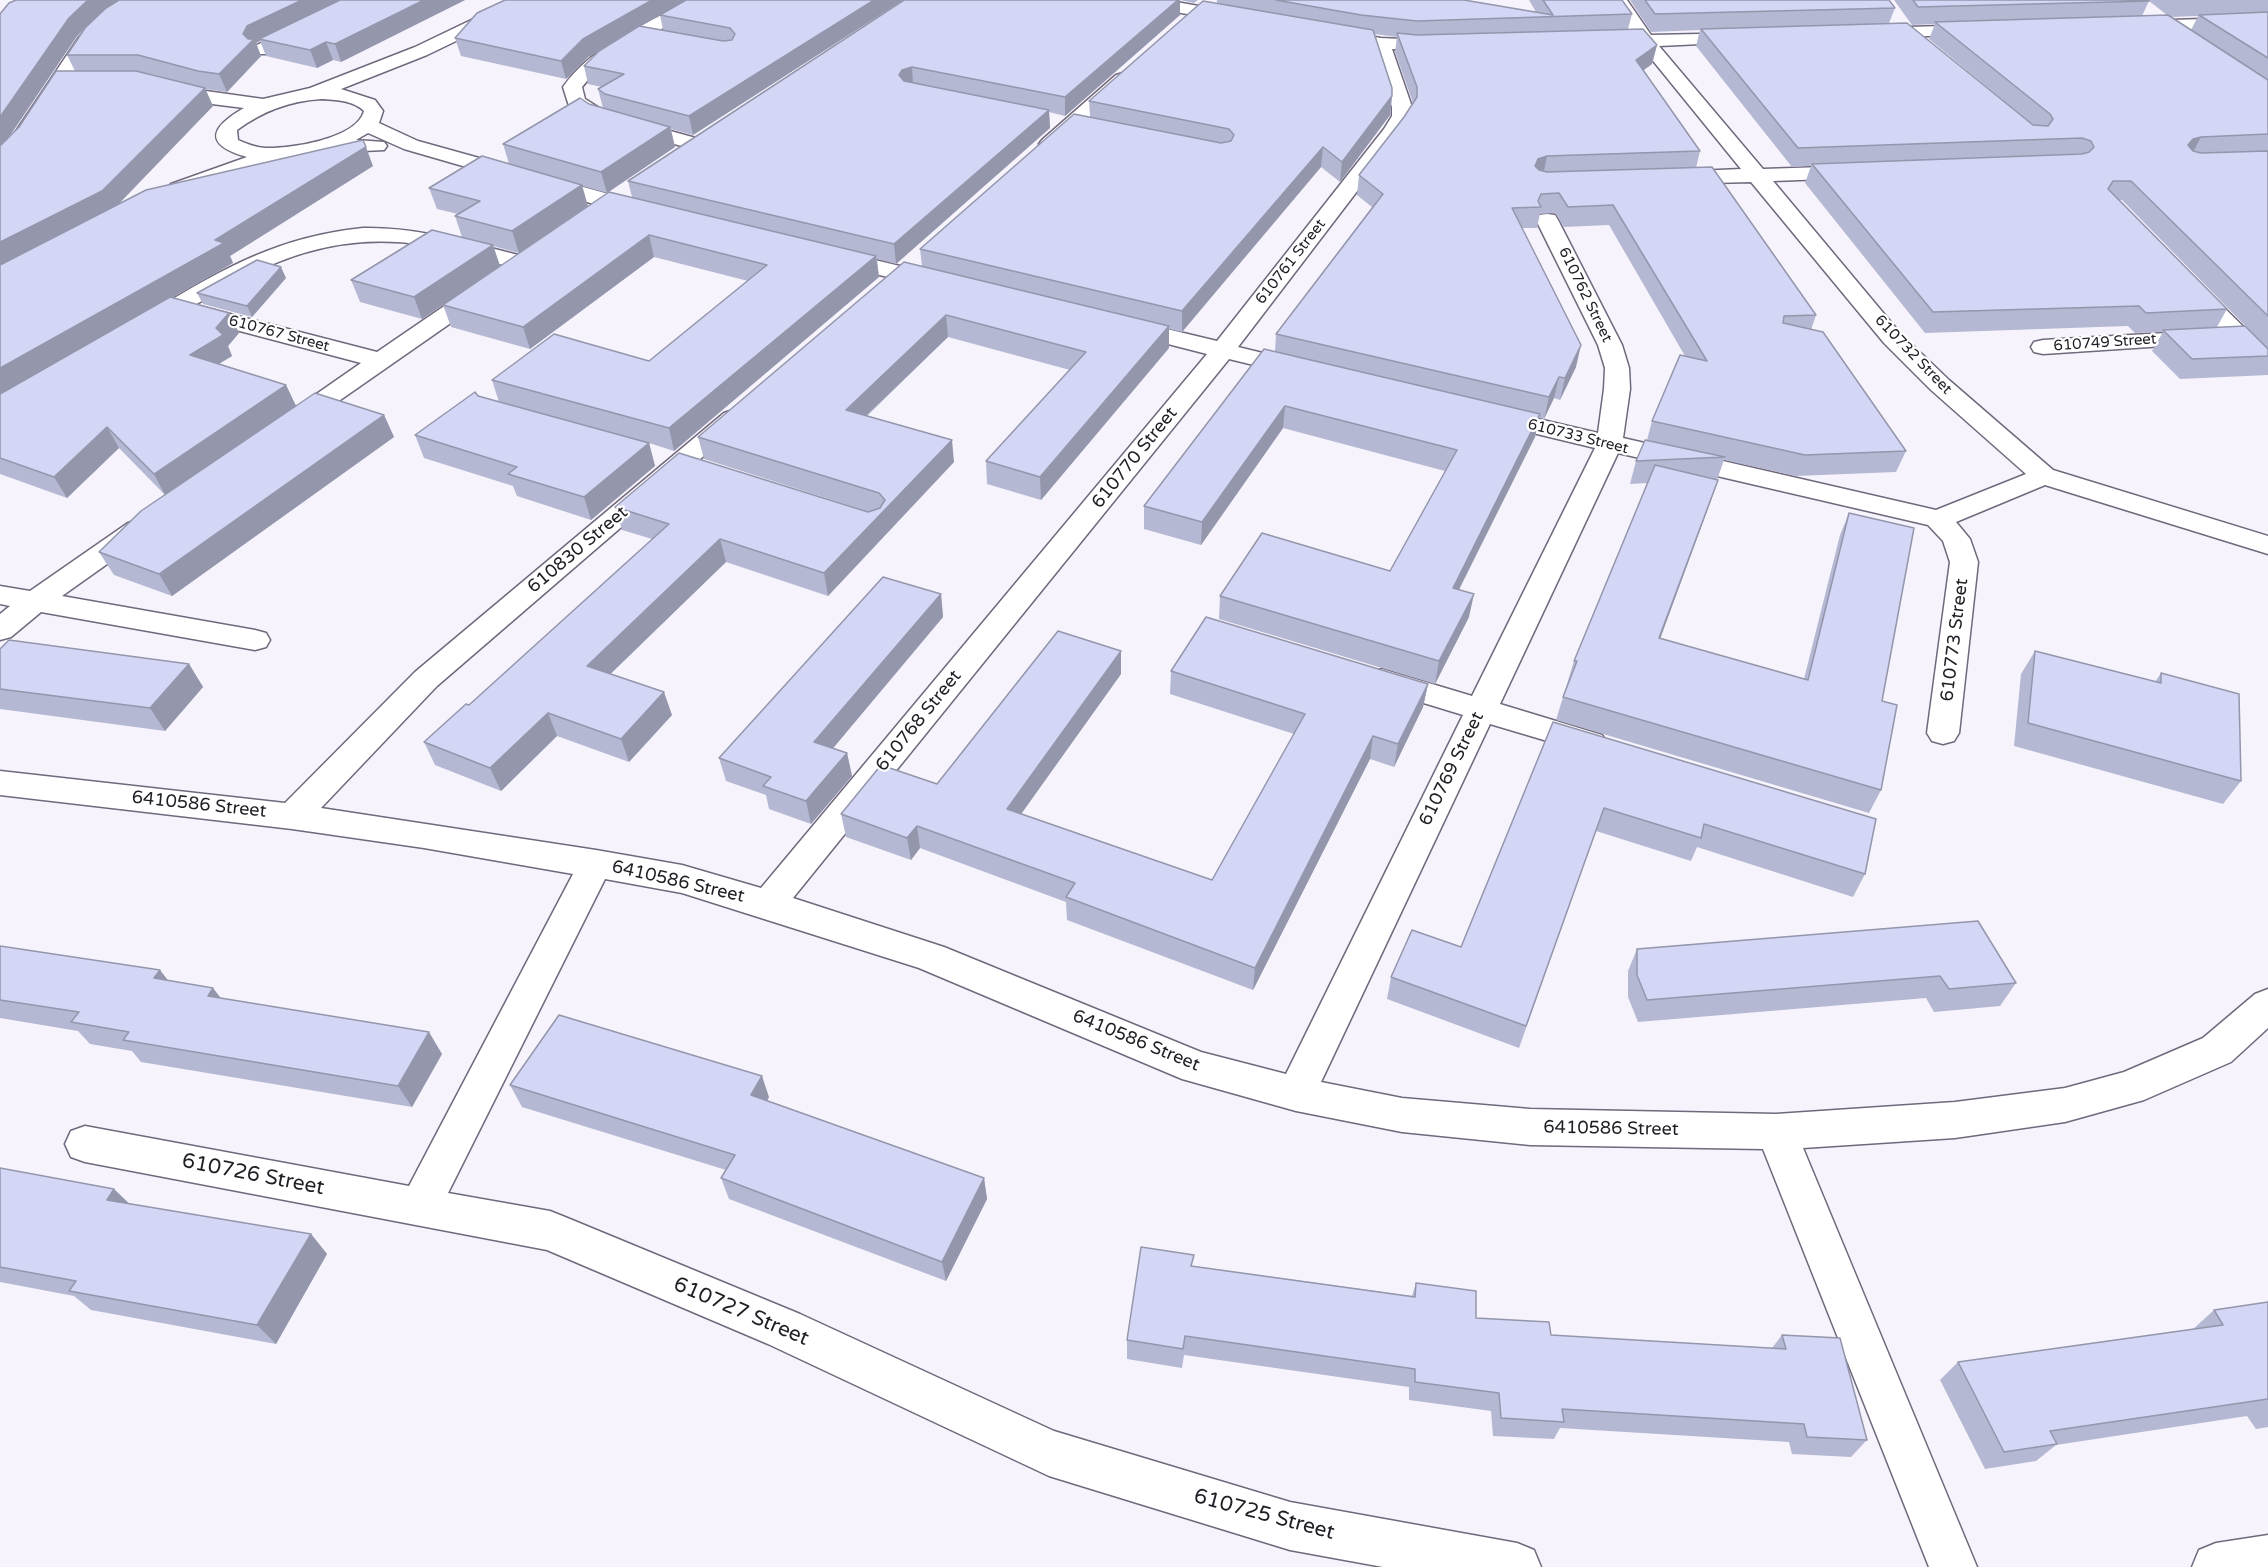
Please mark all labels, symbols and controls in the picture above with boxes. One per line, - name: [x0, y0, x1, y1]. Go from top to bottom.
- street label: 610761 Street: [1252, 216, 1330, 308]
- street label: 610762 Street: [1554, 245, 1616, 345]
- street label: 610767 Street: [227, 312, 331, 356]
- street label: 610732 Street: [1871, 312, 1955, 398]
- street label: 610749 Street: [2053, 330, 2157, 356]
- street label: 610770 Street: [1088, 403, 1182, 513]
- street label: 610733 Street: [1526, 416, 1630, 458]
- street label: 610830 Street: [524, 502, 632, 598]
- street label: 610773 Street: [1937, 577, 1973, 703]
- street label: 610768 Street: [872, 666, 966, 776]
- street label: 610769 Street: [1415, 709, 1489, 829]
- street label: 6410586 Street: [131, 787, 267, 823]
- street label: 6410586 Street: [610, 856, 746, 908]
- street label: 6410586 Street: [1069, 1006, 1203, 1076]
- street label: 6410586 Street: [1543, 1117, 1679, 1141]
- street label: 610726 Street: [180, 1149, 326, 1201]
- street label: 610727 Street: [670, 1272, 812, 1352]
- street label: 610725 Street: [1191, 1484, 1337, 1546]

